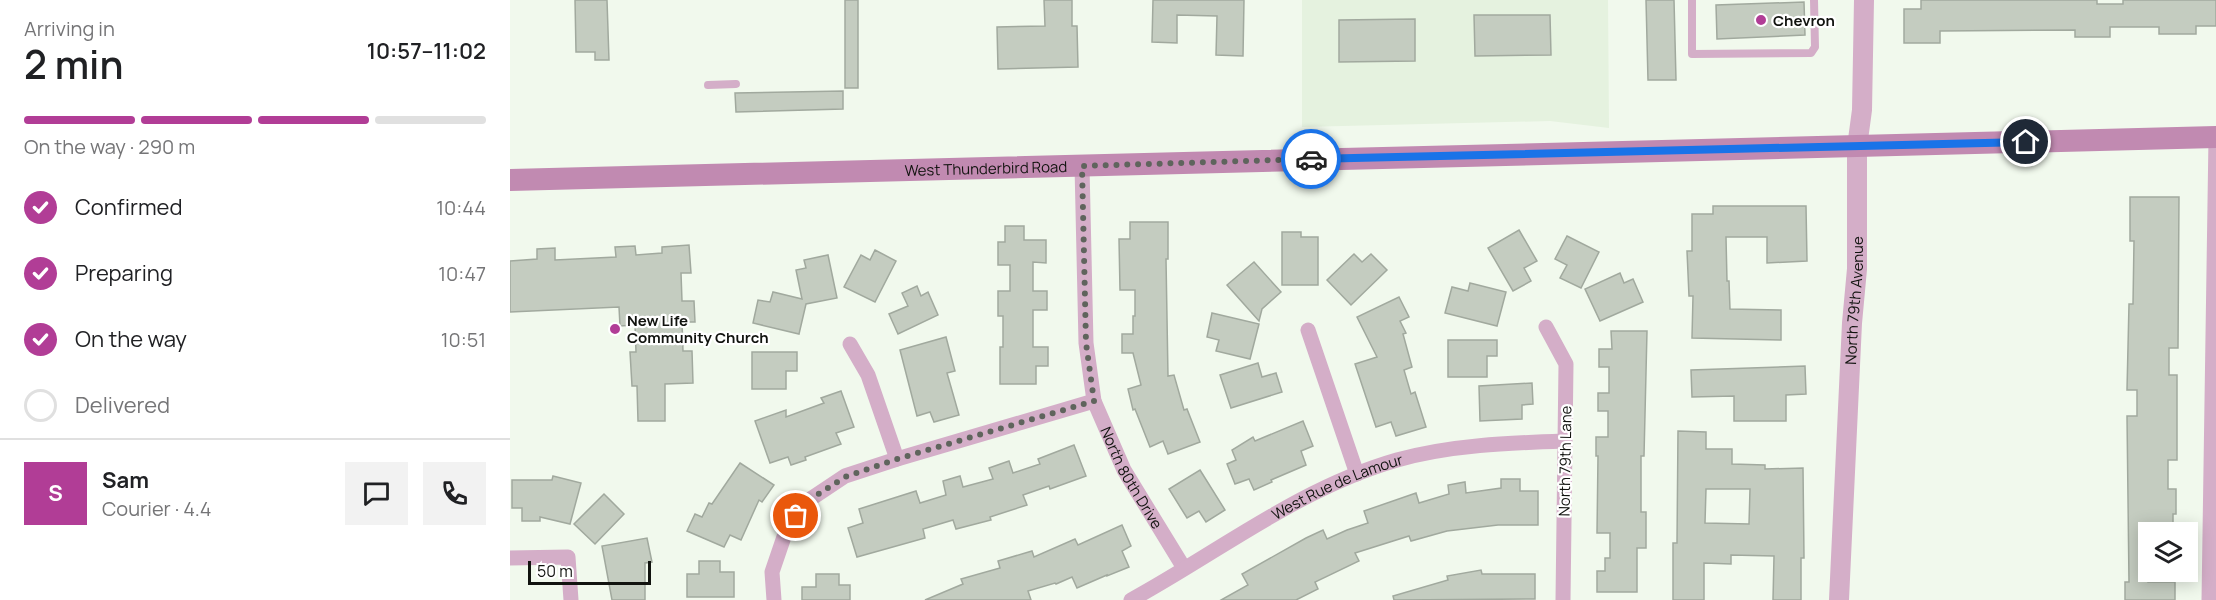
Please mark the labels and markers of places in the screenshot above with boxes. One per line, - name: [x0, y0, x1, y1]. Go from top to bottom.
- place label: Chevron: [1773, 10, 1835, 31]
- marker: Chevron: [1754, 13, 1768, 27]
- pin: [2000, 116, 2051, 167]
- place label: New Life Community Church: [627, 310, 769, 348]
- marker: New Life Community Church: [608, 322, 622, 336]
- pin: [770, 490, 821, 541]

